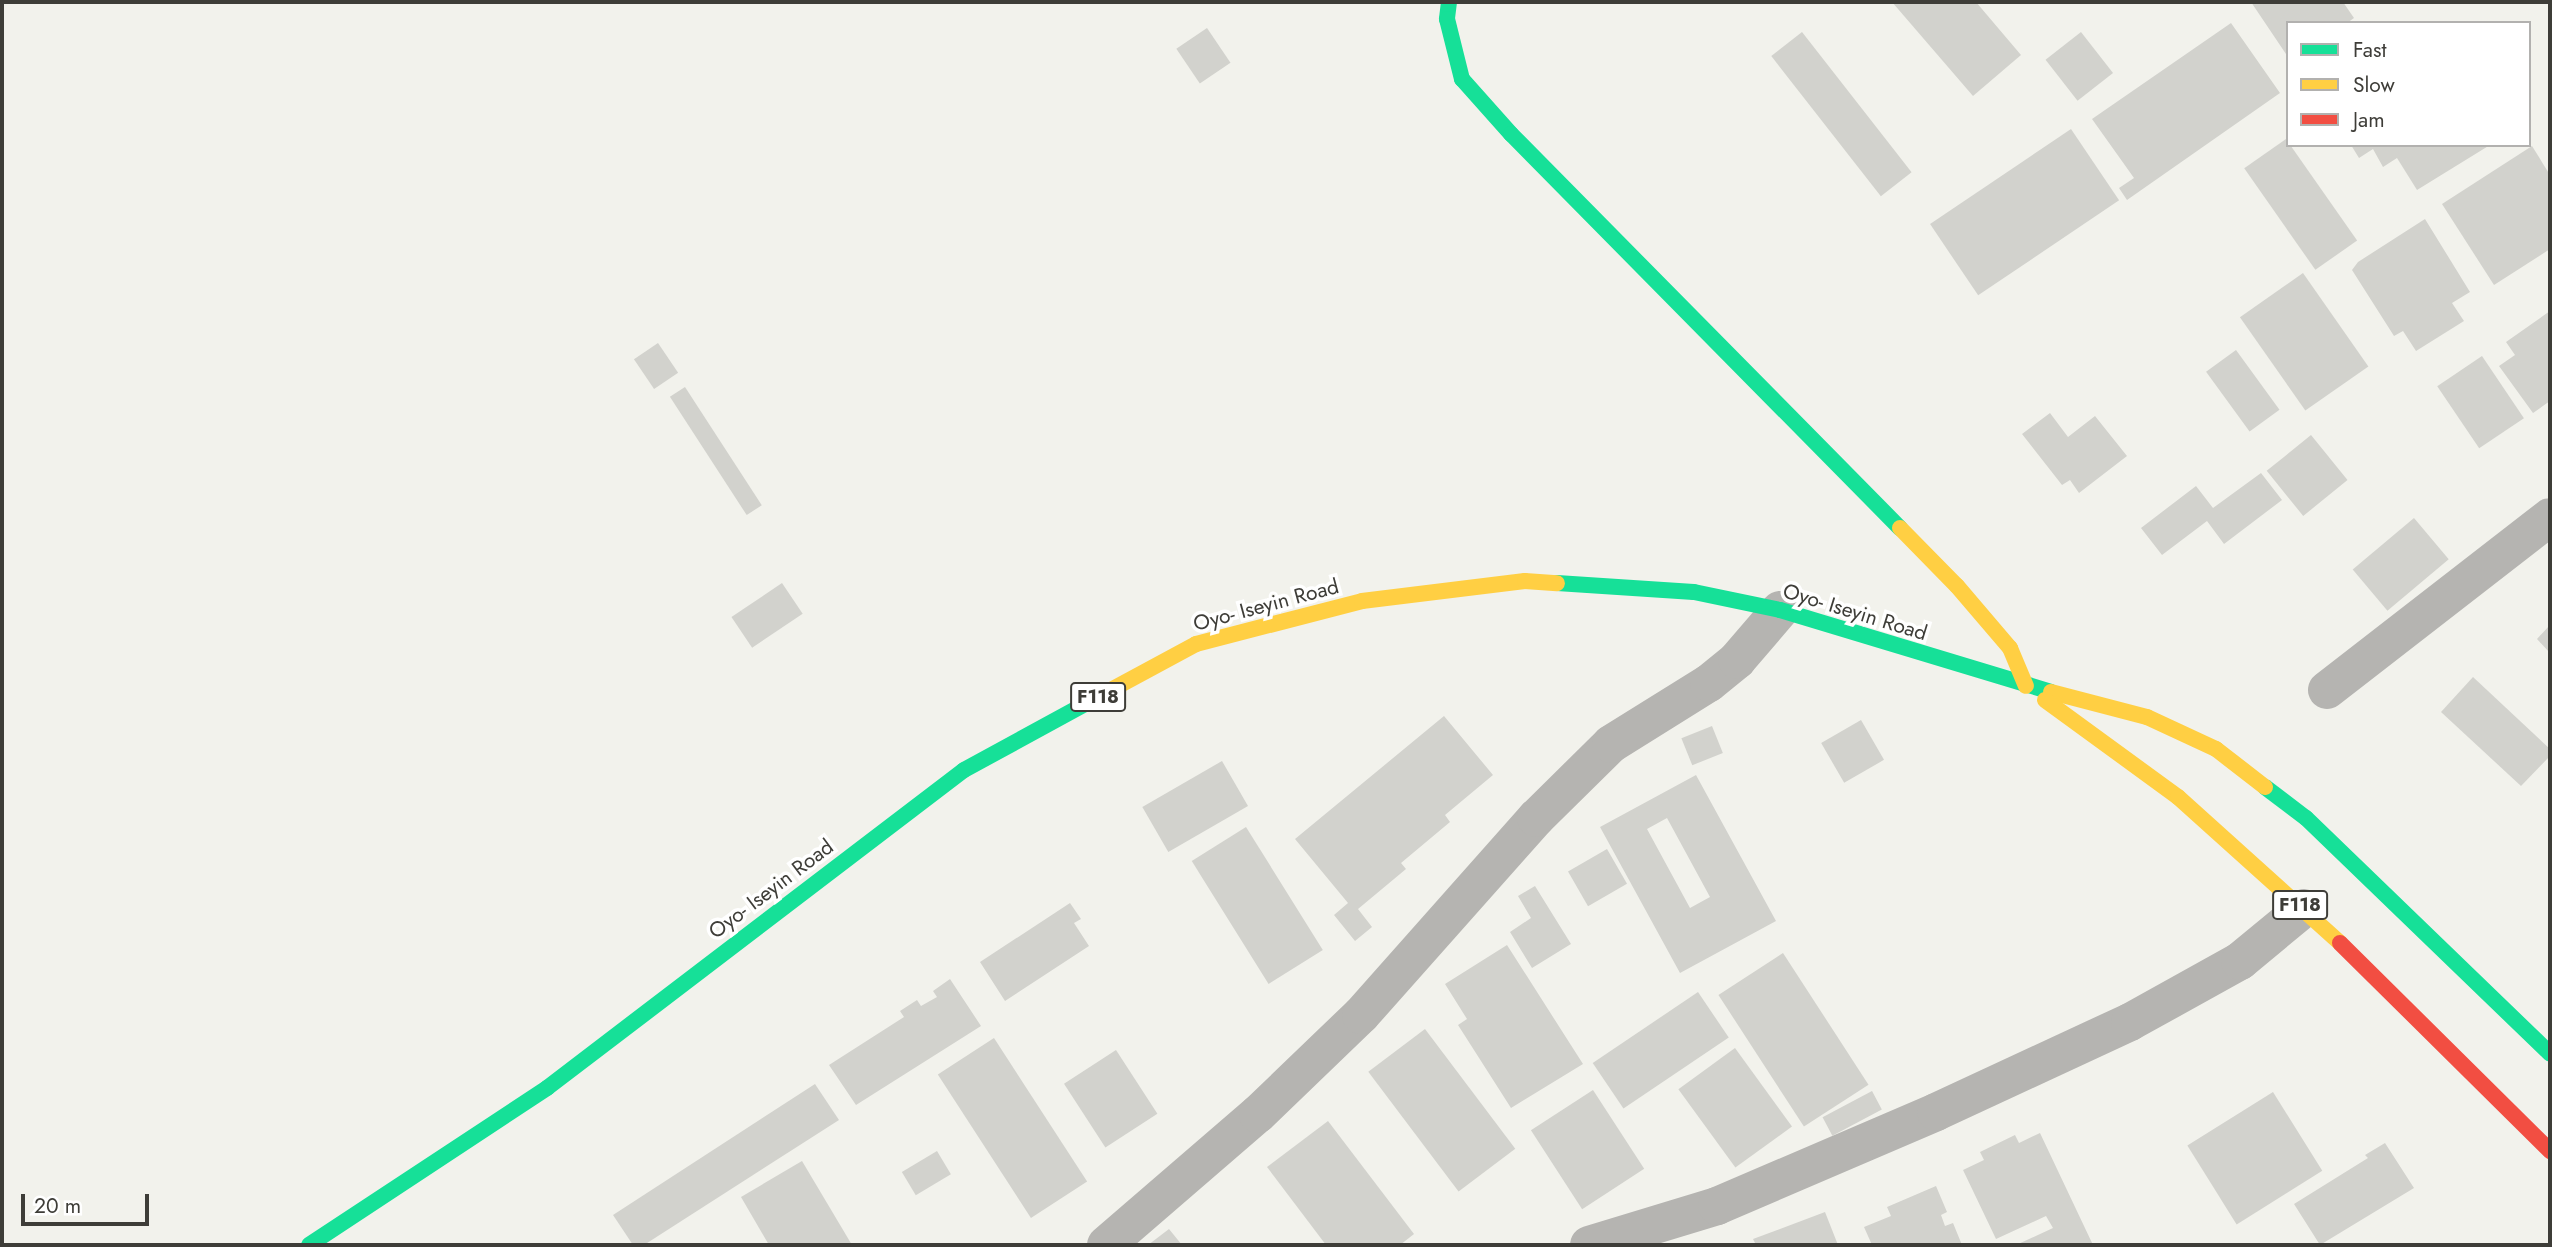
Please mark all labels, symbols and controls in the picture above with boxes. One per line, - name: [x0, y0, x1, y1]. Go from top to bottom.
- legend: [2286, 21, 2531, 147]
- text: Fast: [2353, 35, 2386, 65]
- text: Slow: [2353, 70, 2395, 100]
- text: Jam: [2353, 105, 2385, 135]
- street label: Oyo- Iseyin Road: [1191, 573, 1341, 637]
- street label: Oyo- Iseyin Road: [1780, 578, 1930, 646]
- road number: F118: [1070, 682, 1126, 712]
- street label: Oyo- Iseyin Road: [704, 834, 838, 944]
- road number: F118: [2272, 890, 2328, 920]
- scale bar: [24, 1180, 152, 1224]
- text: 20 m: [34, 1191, 81, 1221]

